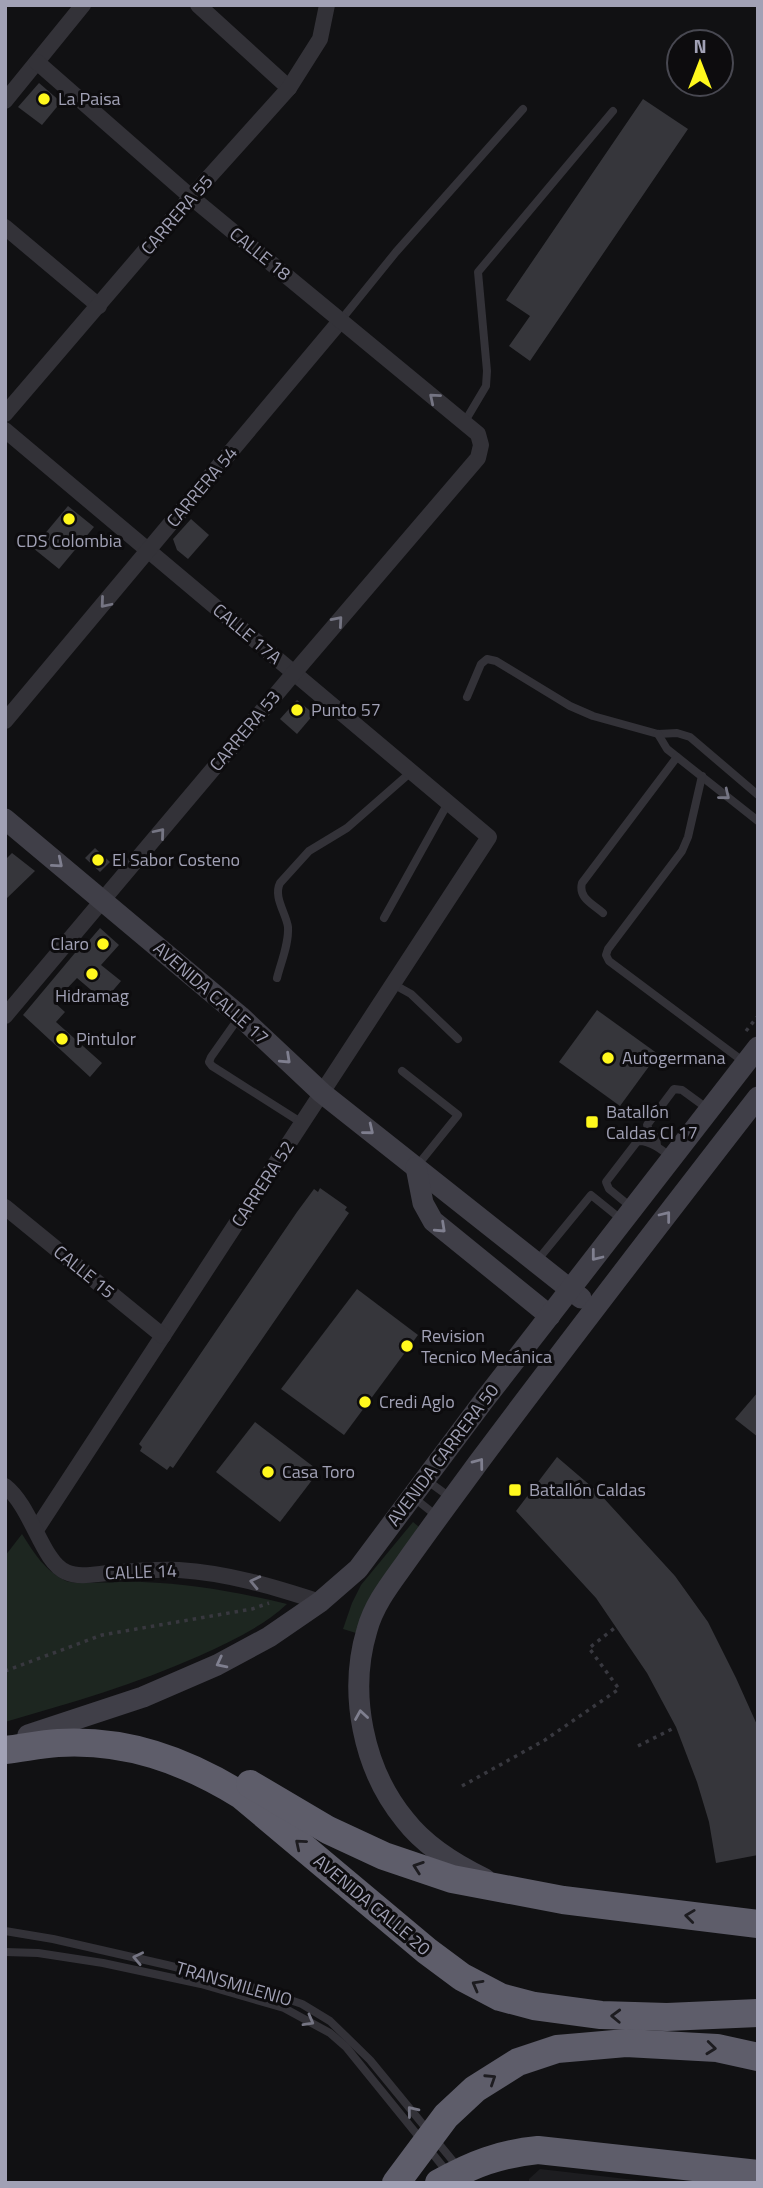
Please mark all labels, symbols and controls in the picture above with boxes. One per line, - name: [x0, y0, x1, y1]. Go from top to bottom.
- north arrow: [665, 28, 735, 98]
- text: N: [693, 31, 707, 60]
- place label: La Paisa: [58, 85, 121, 112]
- marker: La Paisa: [36, 91, 52, 107]
- street label: CARRERA 55: [134, 169, 219, 261]
- street label: CALLE 18: [224, 221, 297, 287]
- one-way arrow: [430, 394, 443, 406]
- street label: CARRERA 54: [160, 440, 244, 533]
- marker: CDS Colombia: [61, 511, 77, 527]
- place label: CDS Colombia: [16, 527, 122, 554]
- one-way arrow: [101, 595, 113, 608]
- street label: CALLE 17A: [207, 597, 288, 671]
- one-way arrow: [330, 617, 342, 630]
- street label: CARRERA 53: [203, 684, 287, 777]
- place label: Punto 57: [311, 696, 381, 723]
- marker: Punto 57: [289, 702, 305, 718]
- one-way arrow: [717, 786, 729, 799]
- one-way arrow: [151, 828, 164, 840]
- place label: El Sabor Costeno: [112, 846, 240, 873]
- marker: El Sabor Costeno: [90, 852, 106, 868]
- one-way arrow: [50, 854, 62, 867]
- place label: Claro: [50, 930, 89, 957]
- street label: AVENIDA CALLE 17: [148, 935, 275, 1050]
- marker: Claro: [95, 936, 111, 952]
- marker: Hidramag: [84, 966, 100, 982]
- place label: Hidramag: [55, 982, 129, 1009]
- place label: Pintulor: [76, 1025, 136, 1052]
- marker: Pintulor: [54, 1031, 70, 1047]
- place label: Autogermana: [622, 1044, 725, 1071]
- marker: Autogermana: [600, 1050, 616, 1066]
- one-way arrow: [278, 1051, 291, 1063]
- place label: Batallón Caldas Cl 17: [606, 1098, 698, 1146]
- marker: Batallón Caldas Cl 17: [584, 1114, 600, 1130]
- one-way arrow: [360, 1122, 373, 1134]
- street label: CARRERA 52: [224, 1135, 301, 1232]
- one-way arrow: [657, 1211, 670, 1223]
- one-way arrow: [433, 1220, 446, 1233]
- street label: CALLE 15: [48, 1239, 121, 1305]
- one-way arrow: [592, 1249, 605, 1261]
- place label: Revision Tecnico Mecánica: [421, 1322, 552, 1370]
- marker: Revision Tecnico Mecánica: [399, 1338, 415, 1354]
- street label: AVENIDA CARRERA 50: [380, 1378, 505, 1531]
- place label: Credi Aglo: [379, 1388, 455, 1415]
- marker: Credi Aglo: [357, 1394, 373, 1410]
- place label: Casa Toro: [282, 1458, 355, 1485]
- one-way arrow: [470, 1458, 483, 1471]
- marker: Casa Toro: [260, 1464, 276, 1480]
- place label: Batallón Caldas: [529, 1476, 646, 1503]
- marker: Batallón Caldas: [507, 1482, 523, 1498]
- street label: CALLE 14: [105, 1557, 177, 1586]
- one-way arrow: [249, 1576, 261, 1591]
- one-way arrow: [216, 1655, 228, 1669]
- one-way arrow: [354, 1709, 369, 1721]
- one-way arrow: [295, 1840, 308, 1852]
- street label: AVENIDA CALLE 20: [308, 1848, 437, 1962]
- one-way arrow: [412, 1861, 424, 1875]
- one-way arrow: [684, 1908, 696, 1923]
- one-way arrow: [132, 1952, 144, 1967]
- street label: TRANSMILENIO: [173, 1954, 295, 2013]
- one-way arrow: [472, 1980, 485, 1993]
- one-way arrow: [610, 2008, 621, 2023]
- one-way arrow: [301, 2013, 314, 2026]
- one-way arrow: [706, 2040, 717, 2055]
- one-way arrow: [483, 2075, 496, 2087]
- one-way arrow: [408, 2107, 421, 2119]

